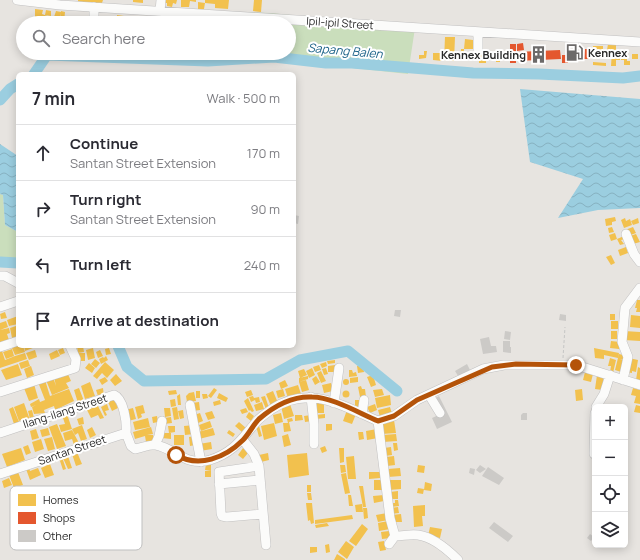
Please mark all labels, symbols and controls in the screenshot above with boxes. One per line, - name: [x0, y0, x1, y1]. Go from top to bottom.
- street label: Ipil-ipil Street: [306, 13, 374, 32]
- search box: [16, 16, 296, 60]
- icon: search: [30, 27, 52, 49]
- text: Search here: [62, 28, 145, 49]
- water label: Sapang Balen: [307, 39, 384, 62]
- fuel station icon: Kennex: [565, 43, 585, 63]
- building icon: Kennex Building: [529, 45, 549, 65]
- place label: Kennex: [588, 45, 627, 60]
- place label: Kennex Building: [441, 47, 526, 62]
- text: 7 min: [32, 87, 75, 110]
- text: Walk · 500 m: [207, 89, 280, 107]
- text: Continue: [70, 133, 138, 154]
- icon: ahead: [32, 142, 54, 164]
- text: 170 m: [247, 144, 280, 162]
- text: Santan Street Extension: [70, 154, 216, 172]
- text: Turn right: [70, 189, 141, 210]
- icon: right: [32, 198, 54, 220]
- text: 90 m: [250, 200, 280, 218]
- text: Santan Street Extension: [70, 210, 216, 228]
- icon: left: [32, 254, 54, 276]
- text: Turn left: [70, 254, 132, 275]
- text: 240 m: [244, 256, 280, 274]
- icon: arrive: [32, 310, 54, 332]
- text: Arrive at destination: [70, 310, 219, 331]
- route end: [567, 356, 585, 374]
- street label: Ilang-ilang Street: [21, 390, 109, 431]
- map controls: [592, 404, 628, 548]
- button: +: [592, 404, 628, 440]
- street label: Santan Street: [36, 431, 108, 468]
- button: −: [592, 440, 628, 476]
- route start: [167, 446, 185, 464]
- button: locate: [592, 476, 628, 512]
- legend: [10, 486, 142, 550]
- text: Homes: [43, 492, 79, 507]
- text: Shops: [43, 510, 75, 525]
- button: layers: [592, 512, 628, 548]
- text: Other: [43, 528, 72, 543]

